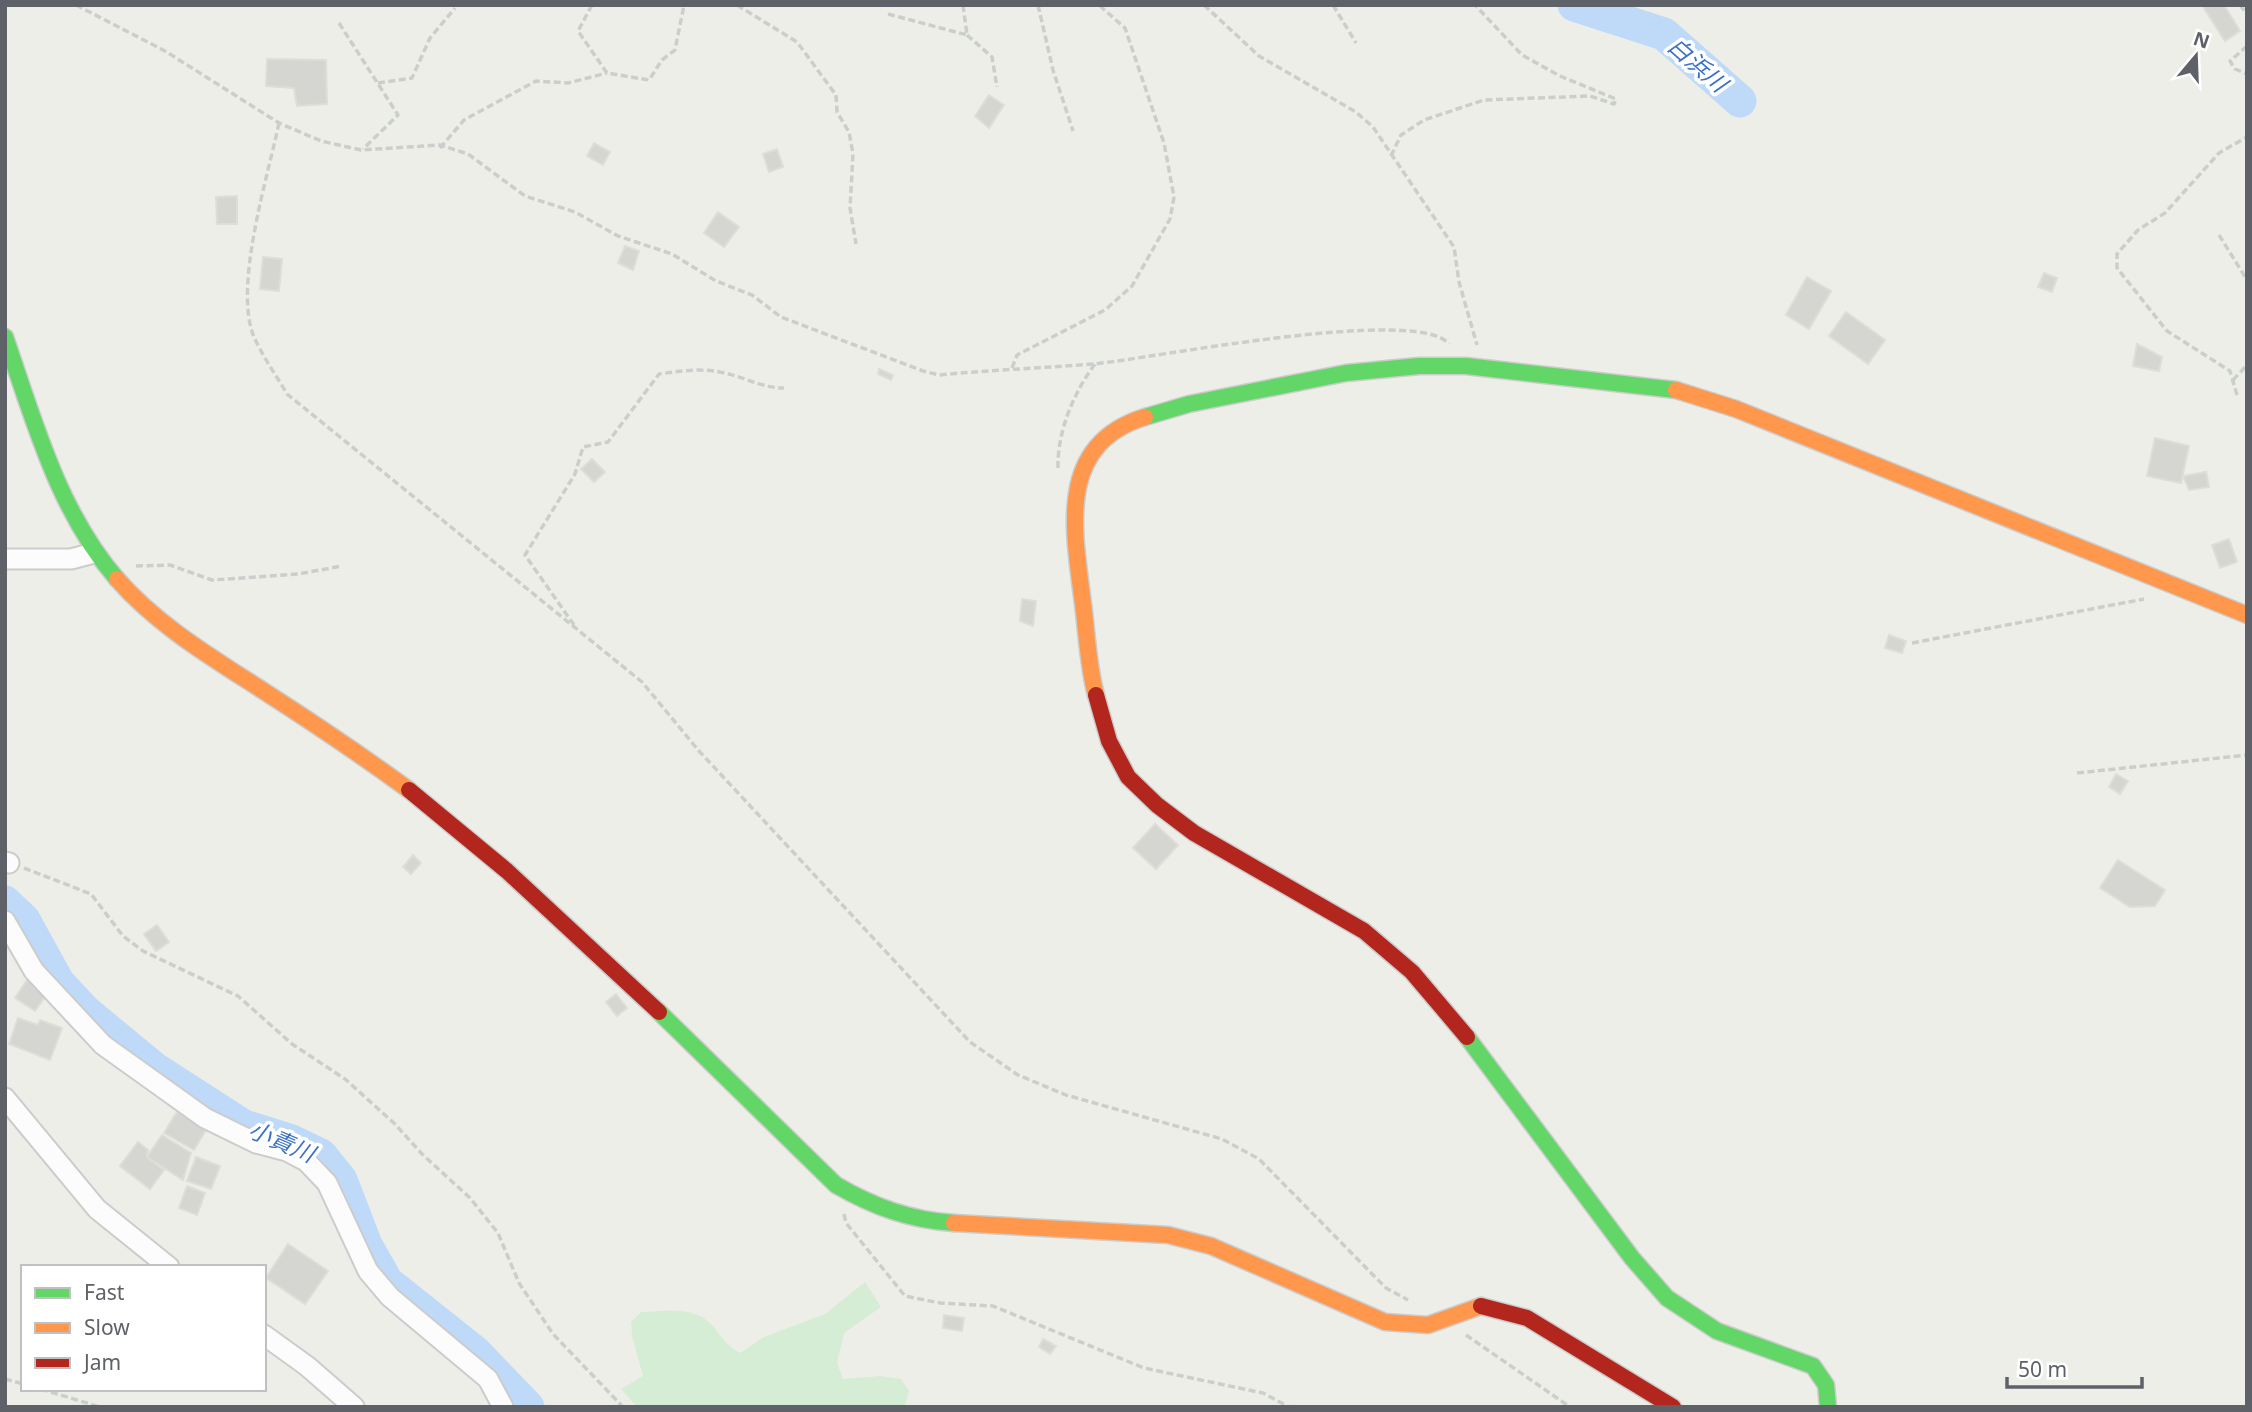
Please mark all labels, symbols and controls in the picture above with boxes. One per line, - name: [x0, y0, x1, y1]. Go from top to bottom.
- north arrow: [2161, 21, 2231, 91]
- text: N: [2190, 25, 2213, 55]
- water label: 白浜川: [1661, 29, 1737, 101]
- water label: 小責川: [244, 1113, 323, 1170]
- legend: [21, 1265, 266, 1391]
- text: Fast: [84, 1278, 125, 1306]
- text: Slow: [84, 1313, 130, 1341]
- scale bar: [2007, 1346, 2142, 1390]
- text: Jam: [82, 1348, 121, 1376]
- text: 50 m: [2018, 1355, 2067, 1383]

